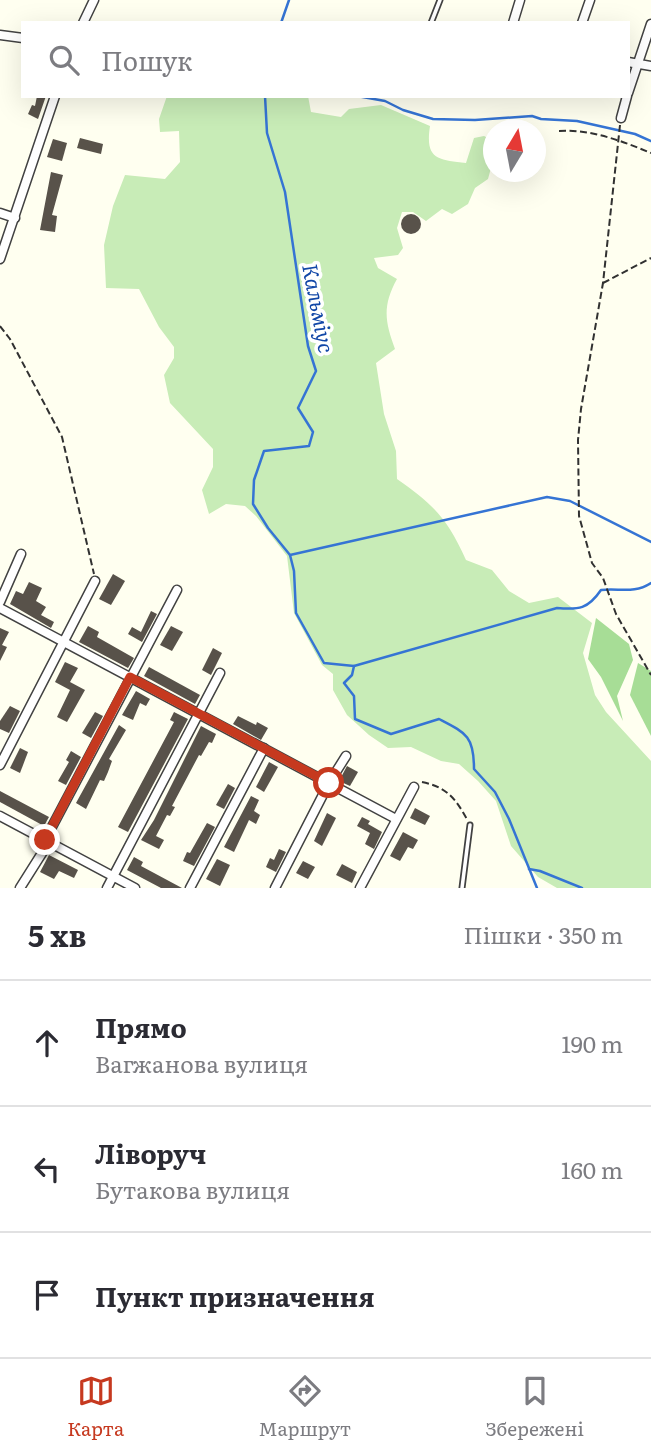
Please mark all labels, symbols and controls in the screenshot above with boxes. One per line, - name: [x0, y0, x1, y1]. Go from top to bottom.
- search box: [21, 21, 630, 98]
- text: Пошук: [101, 40, 192, 79]
- icon: search: [45, 41, 83, 79]
- north arrow: [483, 119, 546, 182]
- water label: Кальміус: [296, 261, 344, 355]
- route start: [313, 767, 344, 798]
- route end: [29, 824, 60, 855]
- text: 5 хв: [28, 912, 86, 956]
- text: Пішки · 350 m: [463, 917, 623, 951]
- text: Прямо: [95, 1007, 187, 1046]
- icon: ahead: [28, 1024, 66, 1062]
- text: 190 m: [561, 1026, 623, 1060]
- text: Вагжанова вулиця: [95, 1046, 308, 1080]
- text: Ліворуч: [95, 1133, 206, 1172]
- icon: left: [28, 1150, 66, 1188]
- text: 160 m: [561, 1152, 623, 1186]
- text: Бутакова вулиця: [95, 1172, 290, 1206]
- icon: arrive: [28, 1276, 66, 1314]
- text: Пункт призначення: [95, 1276, 375, 1315]
- tab: Карта: [67, 1372, 124, 1442]
- tab: Маршрут: [259, 1372, 351, 1442]
- tab: Збережені: [485, 1372, 584, 1442]

